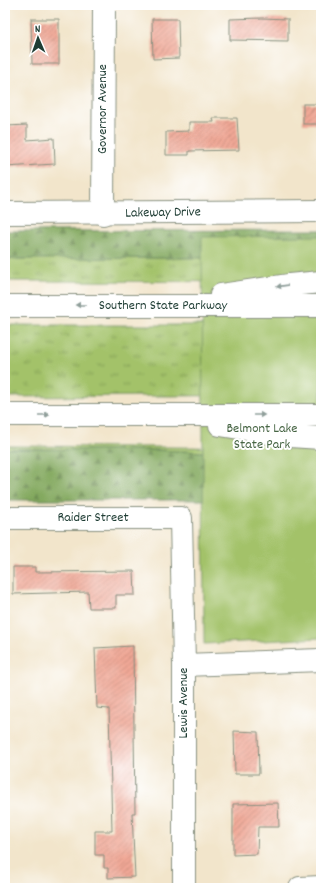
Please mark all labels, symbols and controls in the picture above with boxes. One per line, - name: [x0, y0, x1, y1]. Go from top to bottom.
- north arrow: [18, 18, 58, 58]
- text: N: [35, 22, 41, 38]
- street label: Governor Avenue: [93, 64, 113, 154]
- street label: Lakeway Drive: [125, 202, 201, 224]
- one-way arrow: [276, 283, 288, 289]
- street label: Southern State Parkway: [99, 296, 228, 316]
- one-way arrow: [74, 302, 87, 308]
- one-way arrow: [38, 412, 51, 418]
- one-way arrow: [253, 412, 266, 418]
- park label: Belmont Lake State Park: [226, 419, 298, 455]
- street label: Raider Street: [57, 508, 129, 528]
- street label: Lewis Avenue: [174, 668, 194, 738]

